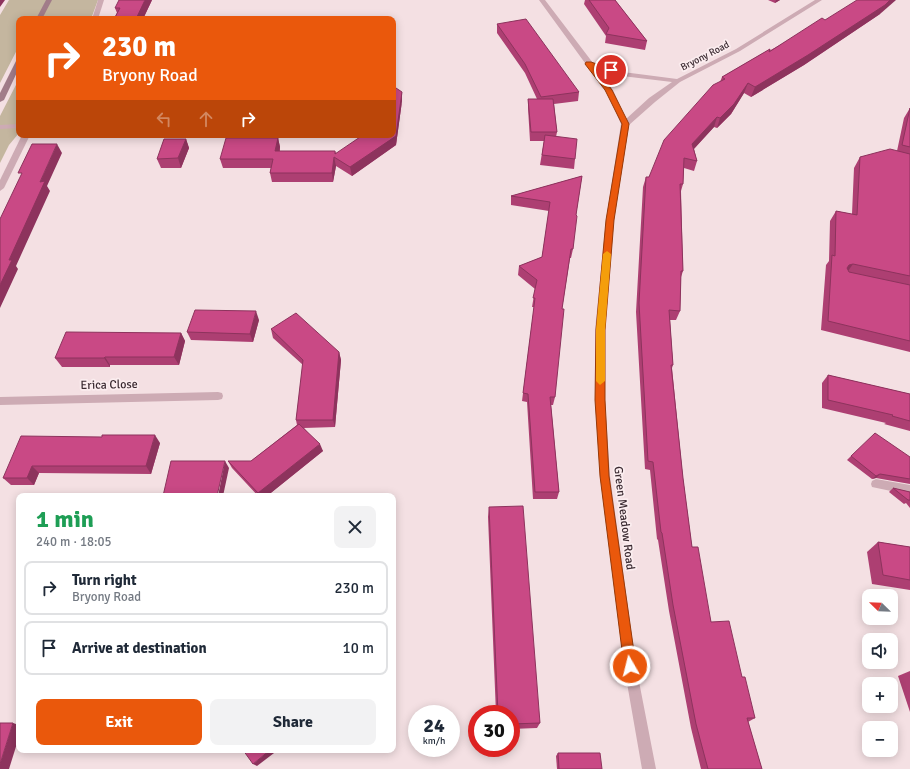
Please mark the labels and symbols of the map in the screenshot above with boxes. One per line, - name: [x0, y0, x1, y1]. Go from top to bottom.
- street label: Bryony Road: [679, 39, 731, 73]
- pin: [594, 53, 628, 87]
- street label: Erica Close: [80, 377, 138, 393]
- street label: Green Meadow Road: [610, 465, 638, 571]
- north arrow: [862, 589, 898, 625]
- position arrow: [609, 645, 651, 687]
- speed limit sign: 30: [468, 705, 520, 757]

